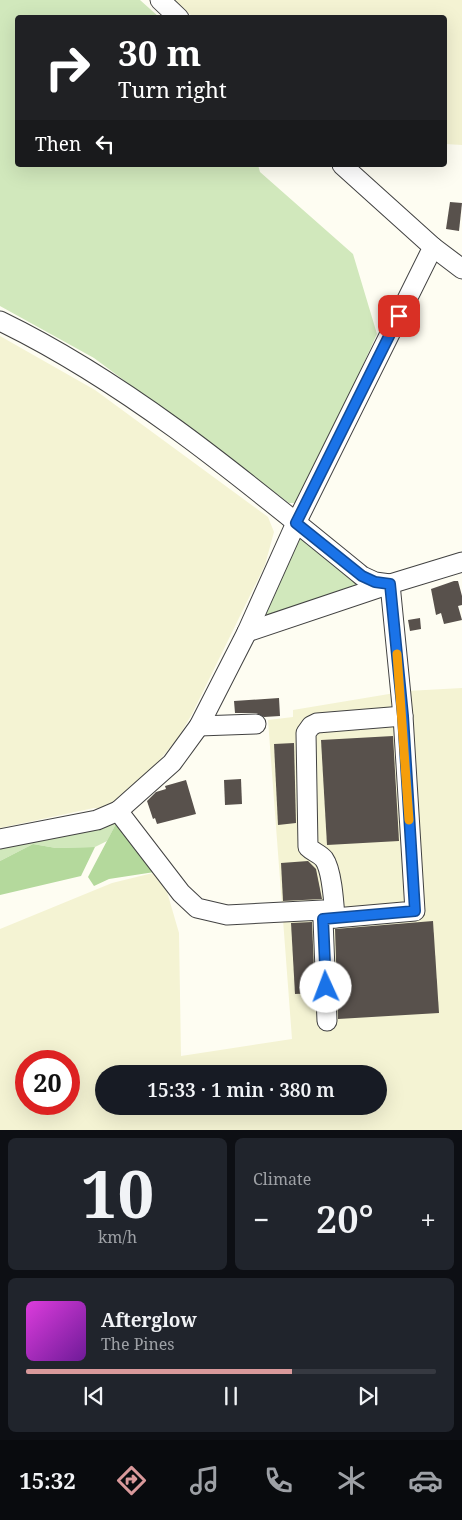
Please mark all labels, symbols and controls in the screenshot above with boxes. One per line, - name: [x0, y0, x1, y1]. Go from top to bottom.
- text: 30 m: [118, 29, 201, 76]
- icon: right: [35, 35, 100, 100]
- text: Turn right: [118, 74, 227, 104]
- icon: left: [91, 130, 119, 158]
- text: Then: [35, 131, 81, 157]
- pin: [378, 295, 420, 337]
- icon: arrive: [385, 302, 413, 330]
- position arrow: [299, 960, 351, 1012]
- speed limit sign: 20: [15, 1050, 80, 1115]
- text: 15:33 · 1 min · 380 m: [147, 1077, 335, 1103]
- text: 10: [81, 1149, 154, 1237]
- text: Climate: [253, 1168, 311, 1190]
- text: 20°: [316, 1192, 374, 1244]
- text: −: [253, 1200, 269, 1238]
- text: +: [420, 1200, 436, 1238]
- text: km/h: [98, 1226, 137, 1248]
- text: Afterglow: [101, 1307, 197, 1333]
- text: The Pines: [101, 1333, 175, 1355]
- icon: previous: [80, 1382, 108, 1410]
- icon: pause: [217, 1382, 245, 1410]
- icon: next: [354, 1382, 382, 1410]
- icon: directions: [114, 1463, 149, 1498]
- icon: music: [187, 1463, 222, 1498]
- icon: phone: [261, 1463, 296, 1498]
- icon: climate: [334, 1463, 369, 1498]
- icon: car: [408, 1463, 443, 1498]
- text: 15:32: [19, 1465, 76, 1495]

